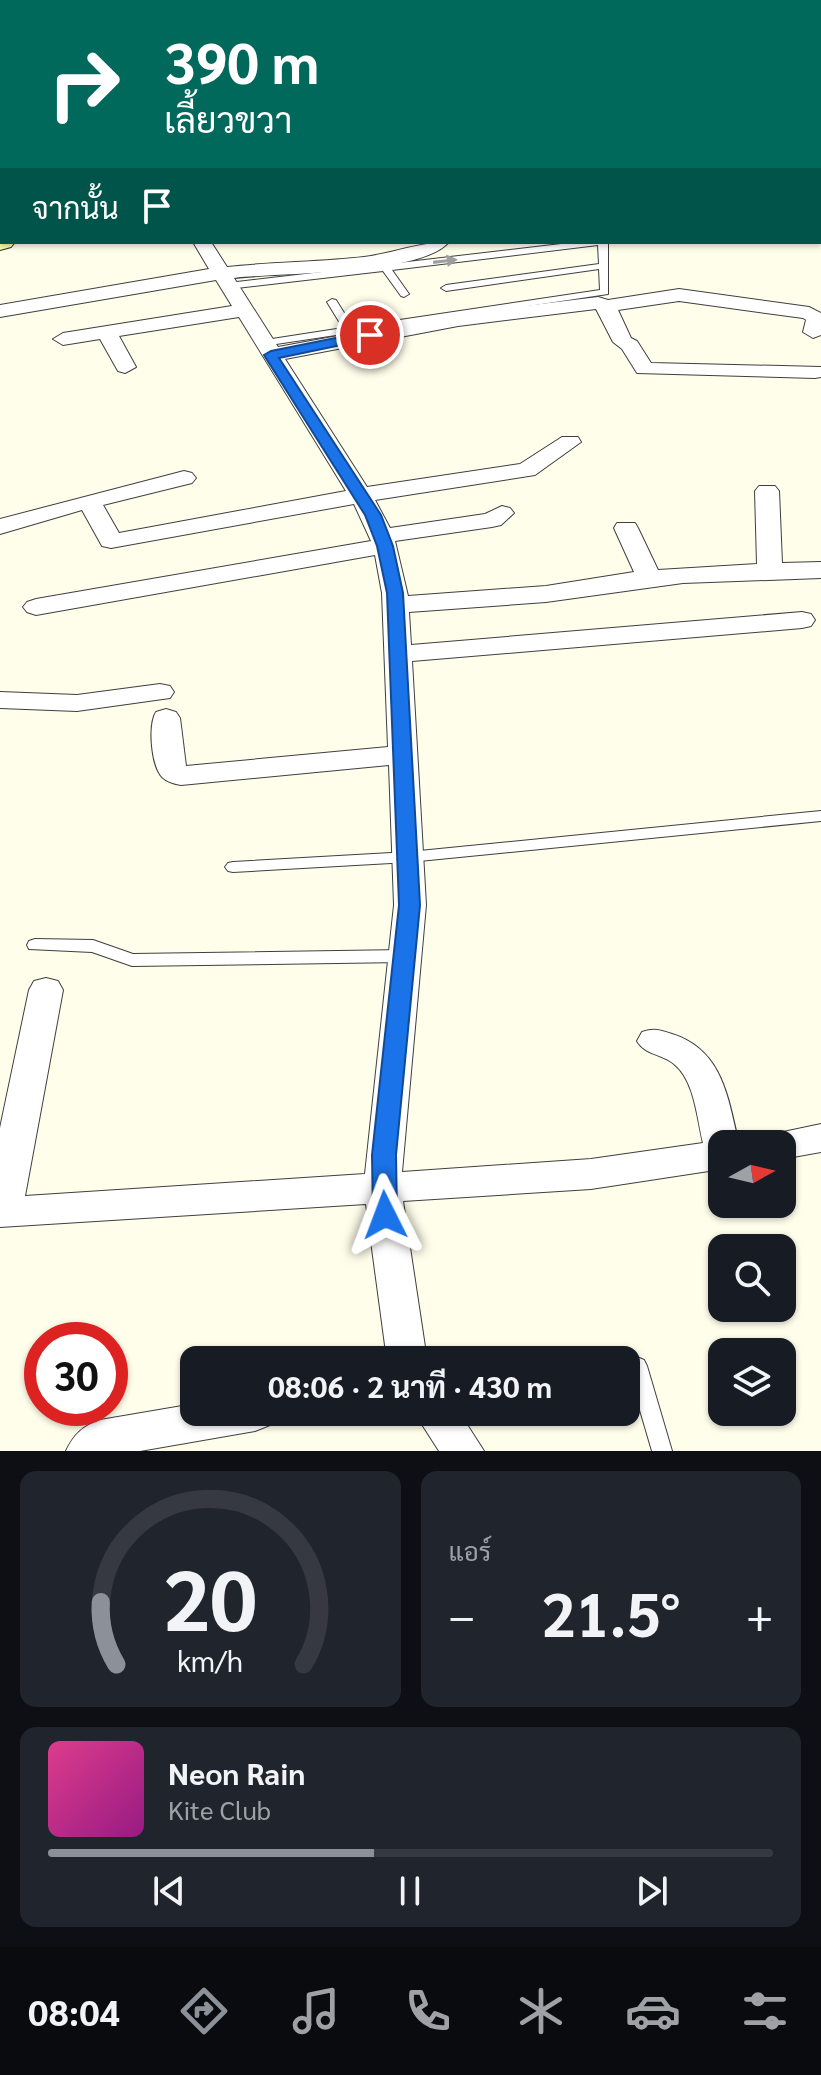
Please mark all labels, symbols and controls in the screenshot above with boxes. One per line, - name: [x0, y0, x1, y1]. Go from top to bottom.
- text: 390 m: [164, 24, 319, 97]
- icon: right: [32, 32, 136, 136]
- text: เลี้ยวขวา: [164, 95, 292, 141]
- icon: arrive: [135, 184, 179, 228]
- text: จากนั้น: [32, 187, 119, 226]
- one-way arrow: [433, 254, 458, 267]
- pin: [336, 301, 404, 369]
- icon: arrive: [348, 313, 392, 357]
- north arrow: [708, 1130, 796, 1218]
- map controls: [708, 1130, 796, 1426]
- position arrow: [343, 1173, 427, 1257]
- button: search: [708, 1234, 796, 1322]
- speed limit sign: 30: [24, 1322, 128, 1426]
- button: layers: [708, 1338, 796, 1426]
- text: 08:06 · 2 นาที · 430 m: [268, 1366, 552, 1405]
- text: แอร์: [449, 1533, 491, 1567]
- text: 20: [163, 1542, 257, 1650]
- text: 21.5°: [542, 1573, 680, 1651]
- text: −: [449, 1584, 475, 1641]
- text: +: [746, 1584, 773, 1641]
- text: km/h: [177, 1641, 243, 1679]
- text: Neon Rain: [168, 1753, 305, 1792]
- text: Kite Club: [168, 1792, 271, 1826]
- icon: previous: [147, 1869, 191, 1913]
- icon: pause: [388, 1869, 432, 1913]
- icon: next: [630, 1869, 674, 1913]
- icon: directions: [176, 1983, 232, 2039]
- icon: music: [288, 1983, 344, 2039]
- icon: phone: [400, 1983, 456, 2039]
- icon: climate: [513, 1983, 569, 2039]
- icon: car: [625, 1983, 681, 2039]
- icon: filters: [737, 1983, 793, 2039]
- text: 08:04: [28, 1988, 120, 2034]

